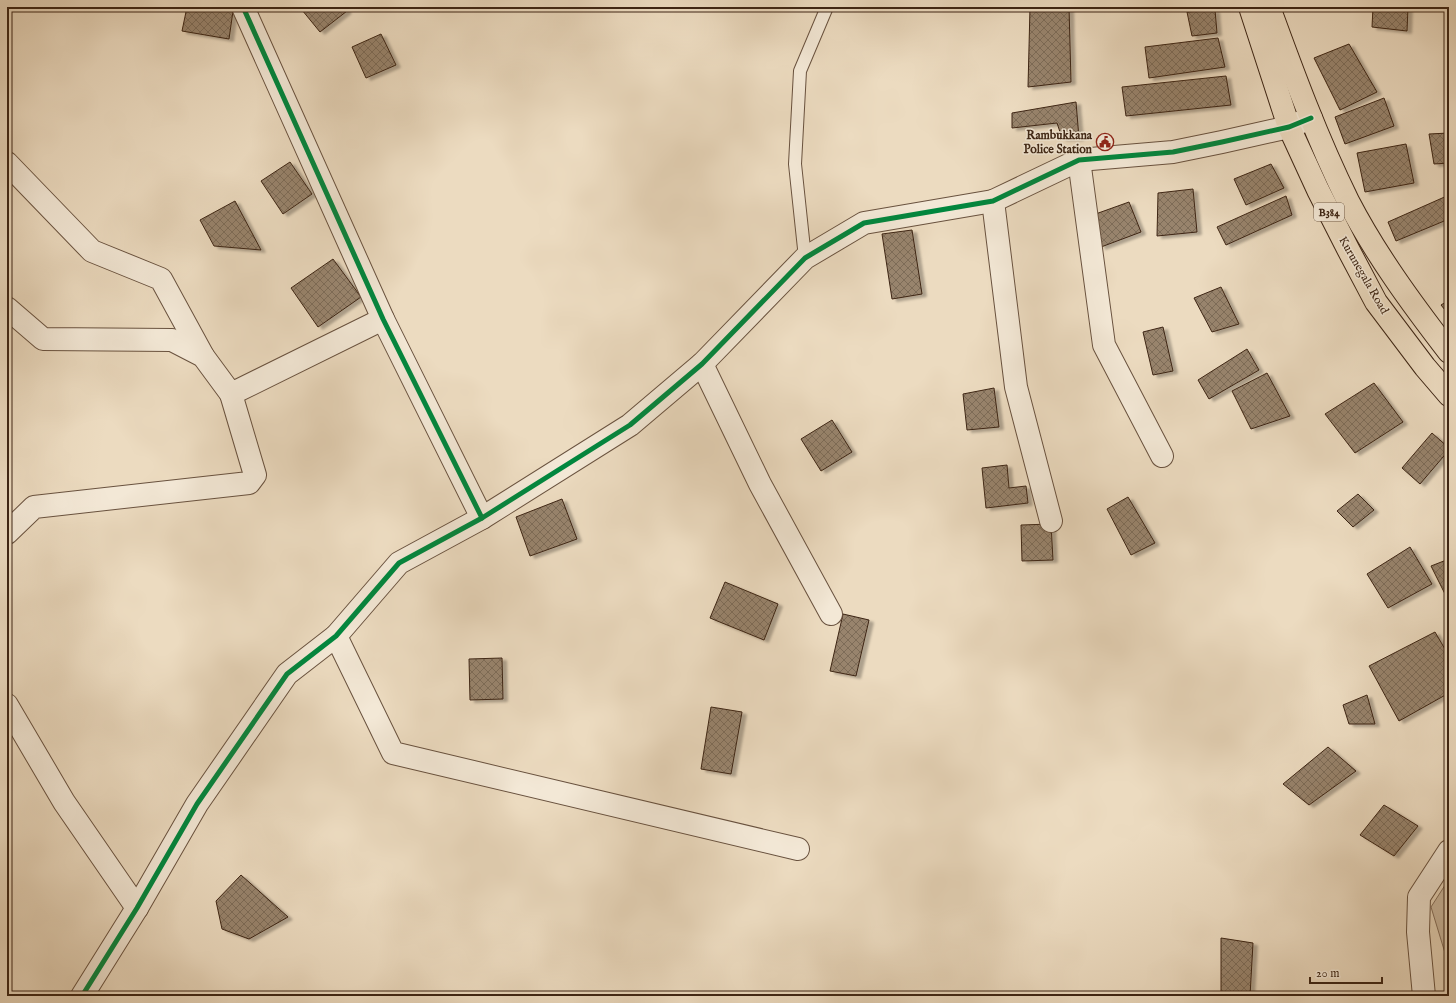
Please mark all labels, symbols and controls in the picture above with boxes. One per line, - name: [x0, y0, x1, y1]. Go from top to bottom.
- place label: Rambukkana Police Station: [1024, 128, 1093, 157]
- public building icon: Rambukkana Police Station: [1095, 132, 1115, 152]
- road number: B384: [1314, 203, 1344, 221]
- street label: Kurunegala Road: [1335, 234, 1392, 317]
- scale bar: [1310, 959, 1382, 985]
- text: 20 m: [1316, 966, 1339, 981]

